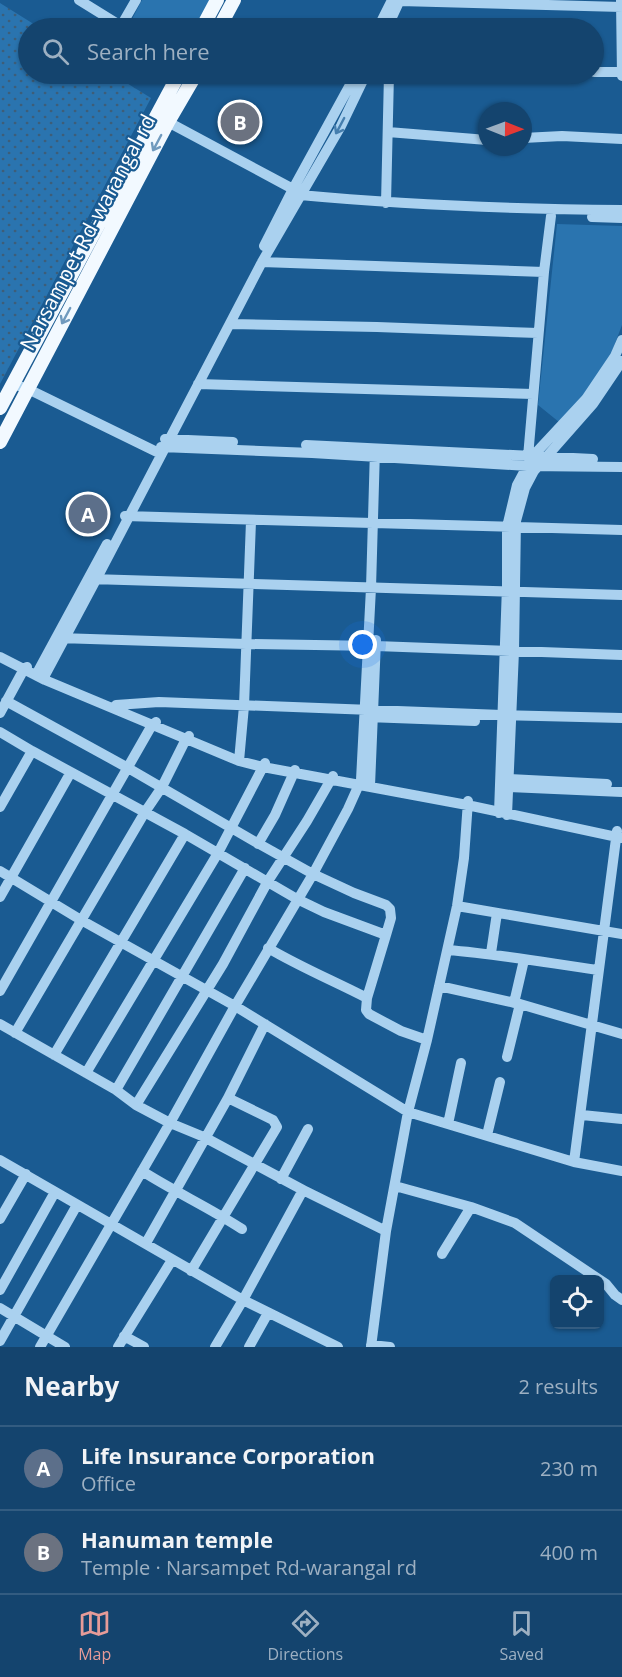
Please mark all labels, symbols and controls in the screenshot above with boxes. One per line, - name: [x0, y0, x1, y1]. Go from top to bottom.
- search box: [18, 18, 604, 84]
- icon: search: [39, 35, 72, 68]
- text: Search here: [87, 36, 210, 66]
- pin: B: [220, 100, 260, 144]
- north arrow: [478, 102, 532, 156]
- street label: Narsampet Rd-warangal rd: [13, 109, 161, 355]
- one-way arrow: [334, 117, 346, 134]
- one-way arrow: [151, 134, 163, 151]
- one-way arrow: [60, 306, 71, 324]
- pin: A: [68, 492, 107, 536]
- your location: [348, 630, 377, 659]
- map controls: [550, 1275, 604, 1329]
- button: locate: [550, 1275, 604, 1329]
- text: Nearby: [24, 1368, 119, 1404]
- text: 2 results: [518, 1373, 598, 1400]
- text: Life Insurance Corporation: [81, 1440, 375, 1470]
- text: A: [37, 1455, 50, 1482]
- text: 230 m: [540, 1455, 598, 1482]
- text: Office: [81, 1470, 136, 1497]
- text: Hanuman temple: [81, 1524, 273, 1554]
- text: B: [37, 1539, 50, 1566]
- text: 400 m: [540, 1539, 598, 1566]
- text: Temple · Narsampet Rd-warangal rd: [81, 1554, 417, 1581]
- tab: Map: [78, 1607, 111, 1665]
- tab: Directions: [268, 1607, 343, 1665]
- tab: Saved: [499, 1607, 544, 1665]

